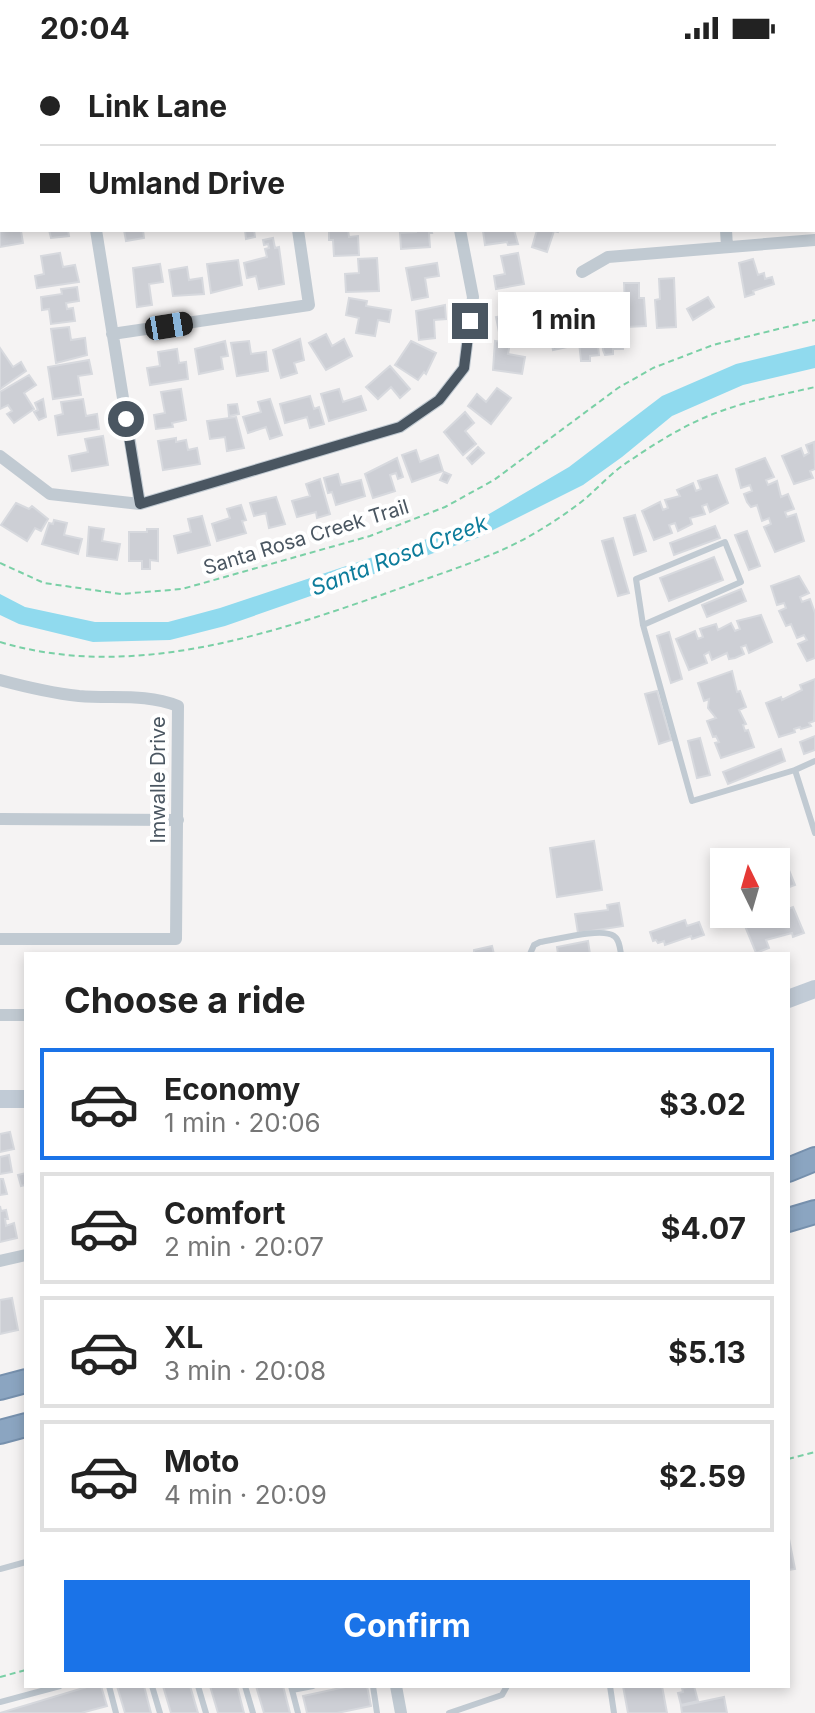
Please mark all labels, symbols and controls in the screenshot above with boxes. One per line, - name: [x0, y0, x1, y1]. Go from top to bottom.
- text: 20:04: [40, 10, 130, 46]
- text: Link Lane: [88, 88, 227, 124]
- text: Umland Drive: [88, 165, 285, 201]
- callout: 1 min: [498, 293, 630, 349]
- route end: [452, 303, 488, 339]
- text: 1 min: [532, 304, 596, 335]
- car: [143, 310, 195, 342]
- route start: [108, 401, 144, 437]
- street label: Santa Rosa Creek Trail: [200, 494, 412, 580]
- water label: Santa Rosa Creek: [307, 509, 491, 601]
- street label: Imwalle Drive: [146, 716, 170, 844]
- north arrow: [710, 848, 790, 928]
- map controls: [710, 848, 790, 928]
- text: Choose a ride: [64, 978, 306, 1022]
- icon: car: [68, 1068, 140, 1140]
- text: Economy: [164, 1071, 300, 1107]
- text: $3.02: [659, 1086, 746, 1122]
- text: 1 min · 20:06: [164, 1107, 321, 1138]
- icon: car: [68, 1192, 140, 1264]
- text: Comfort: [164, 1195, 285, 1231]
- text: $4.07: [661, 1210, 746, 1246]
- text: 2 min · 20:07: [164, 1231, 324, 1262]
- icon: car: [68, 1316, 140, 1388]
- text: XL: [164, 1319, 203, 1355]
- text: $5.13: [668, 1334, 746, 1370]
- text: 3 min · 20:08: [164, 1355, 326, 1386]
- icon: car: [68, 1440, 140, 1512]
- text: Moto: [164, 1443, 239, 1479]
- text: $2.59: [659, 1458, 746, 1494]
- text: 4 min · 20:09: [164, 1479, 327, 1510]
- button: Confirm: [64, 1580, 750, 1672]

